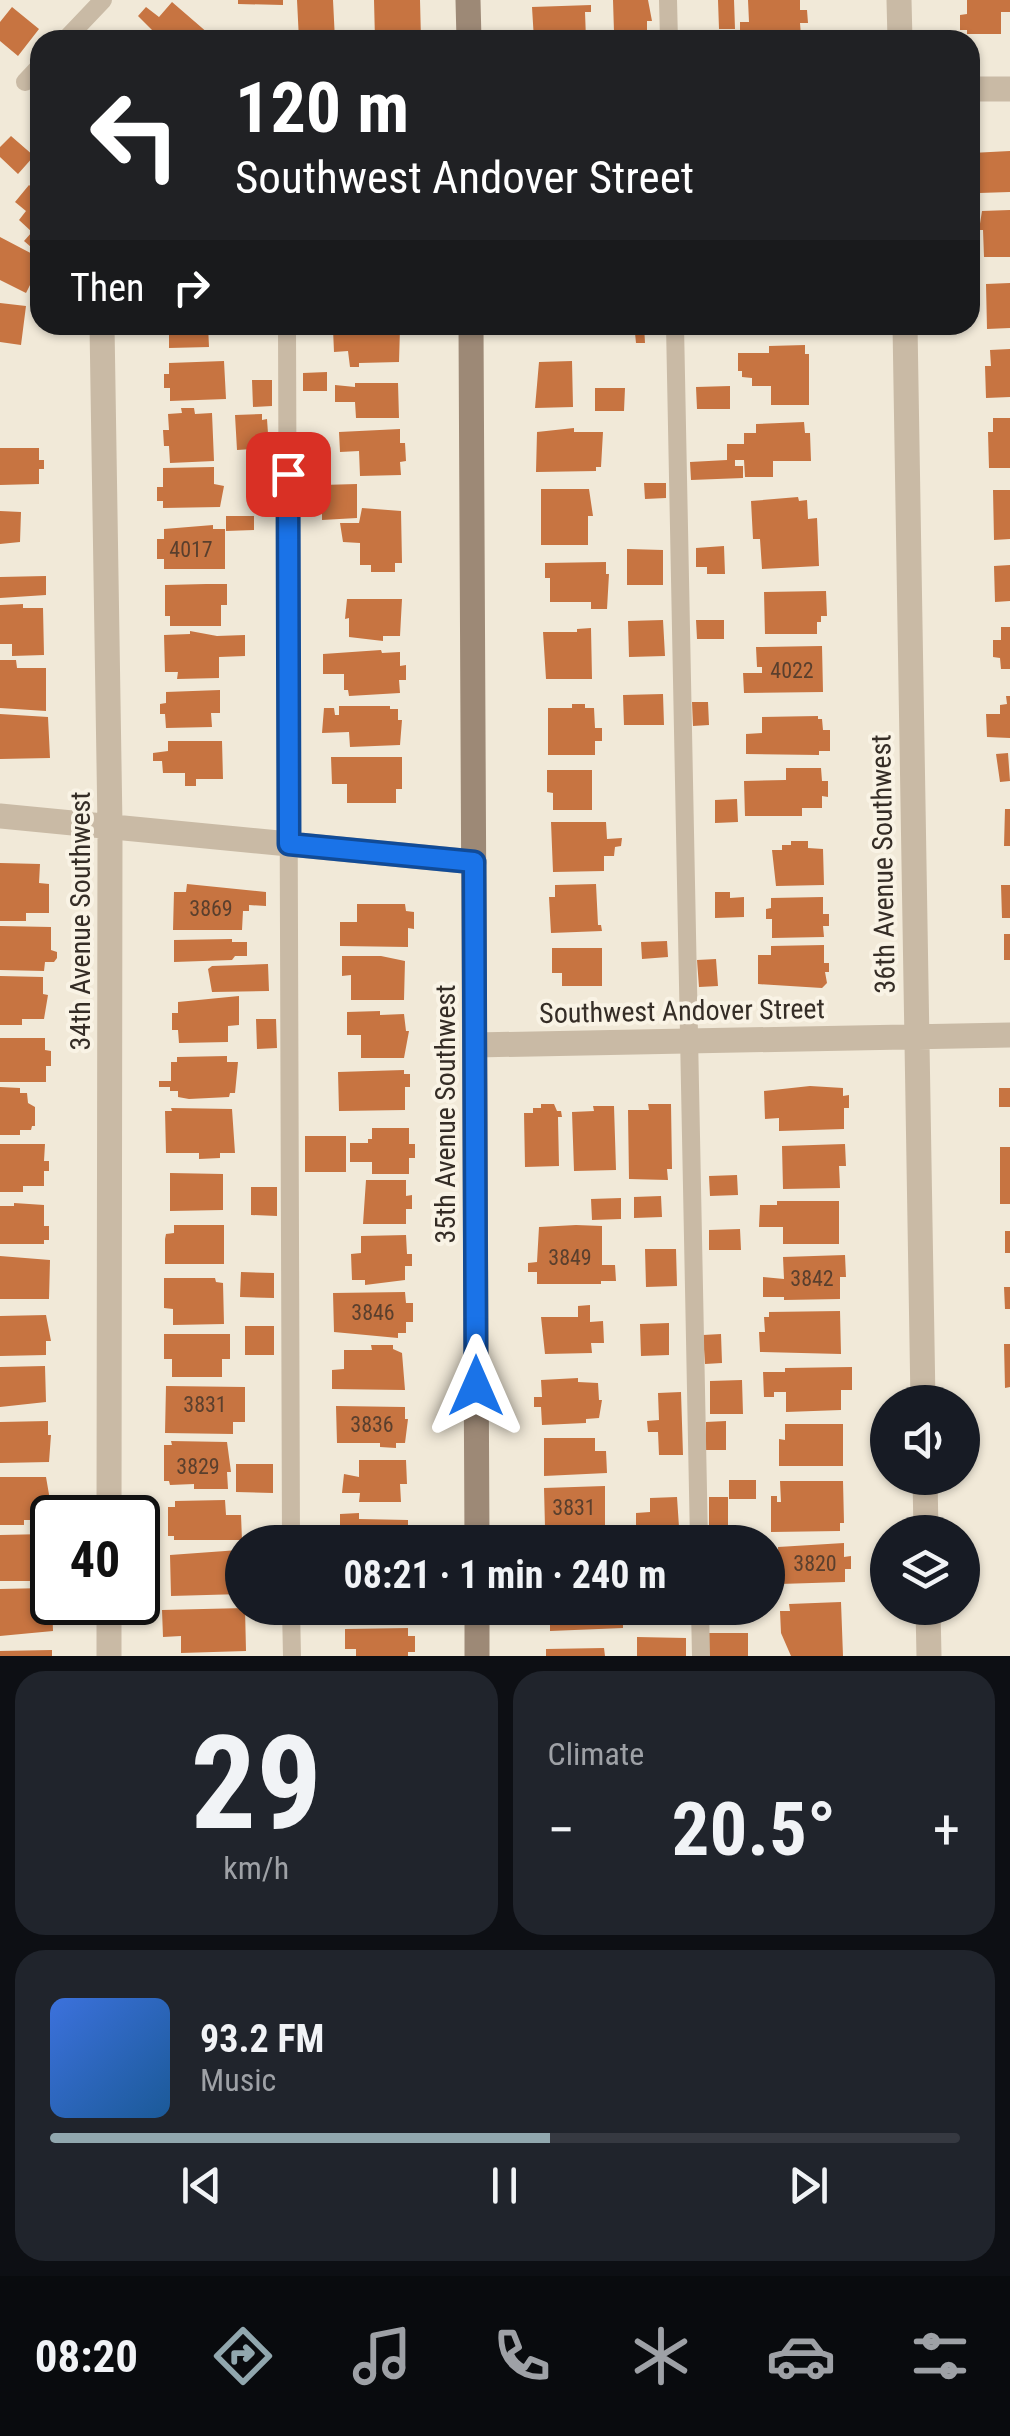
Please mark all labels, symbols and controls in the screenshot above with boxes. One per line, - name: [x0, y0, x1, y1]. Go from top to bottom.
- text: 120 m: [235, 67, 409, 149]
- icon: left: [70, 70, 200, 200]
- text: Southwest Andover Street: [235, 151, 694, 204]
- icon: right: [164, 260, 219, 315]
- text: Then: [70, 266, 144, 310]
- pin: [246, 432, 331, 517]
- icon: arrive: [261, 447, 316, 502]
- house number: 4017: [169, 537, 213, 562]
- house number: 4022: [770, 658, 814, 683]
- street label: 36th Avenue Southwest: [864, 734, 902, 994]
- street label: 34th Avenue Southwest: [64, 791, 97, 1051]
- house number: 3869: [189, 896, 233, 921]
- street label: 35th Avenue Southwest: [429, 984, 462, 1244]
- street label: Southwest Andover Street: [539, 992, 825, 1030]
- house number: 3849: [548, 1245, 592, 1270]
- house number: 3842: [790, 1266, 834, 1291]
- house number: 3846: [351, 1300, 395, 1325]
- position arrow: [424, 1334, 528, 1438]
- map controls: [870, 1385, 980, 1625]
- button: sound: [870, 1385, 980, 1495]
- house number: 3831: [183, 1392, 227, 1417]
- house number: 3836: [350, 1412, 394, 1437]
- house number: 3829: [176, 1454, 220, 1479]
- speed limit sign: 40: [30, 1495, 160, 1625]
- house number: 3831: [552, 1495, 596, 1520]
- button: layers: [870, 1515, 980, 1625]
- house number: 3820: [793, 1551, 837, 1576]
- text: 08:21 · 1 min · 240 m: [344, 1553, 666, 1597]
- text: 29: [191, 1707, 322, 1860]
- text: Climate: [548, 1735, 644, 1773]
- text: 20.5°: [672, 1785, 836, 1873]
- text: −: [548, 1798, 575, 1862]
- text: +: [933, 1798, 960, 1862]
- text: km/h: [223, 1849, 289, 1887]
- text: 93.2 FM: [200, 2017, 324, 2061]
- text: Music: [200, 2061, 276, 2099]
- icon: previous: [174, 2158, 229, 2213]
- icon: pause: [477, 2158, 532, 2213]
- icon: next: [781, 2158, 836, 2213]
- icon: directions: [208, 2321, 278, 2391]
- icon: music: [347, 2321, 417, 2391]
- icon: phone: [487, 2321, 557, 2391]
- icon: climate: [626, 2321, 696, 2391]
- icon: car: [766, 2321, 836, 2391]
- icon: filters: [905, 2321, 975, 2391]
- text: 08:20: [35, 2330, 138, 2383]

